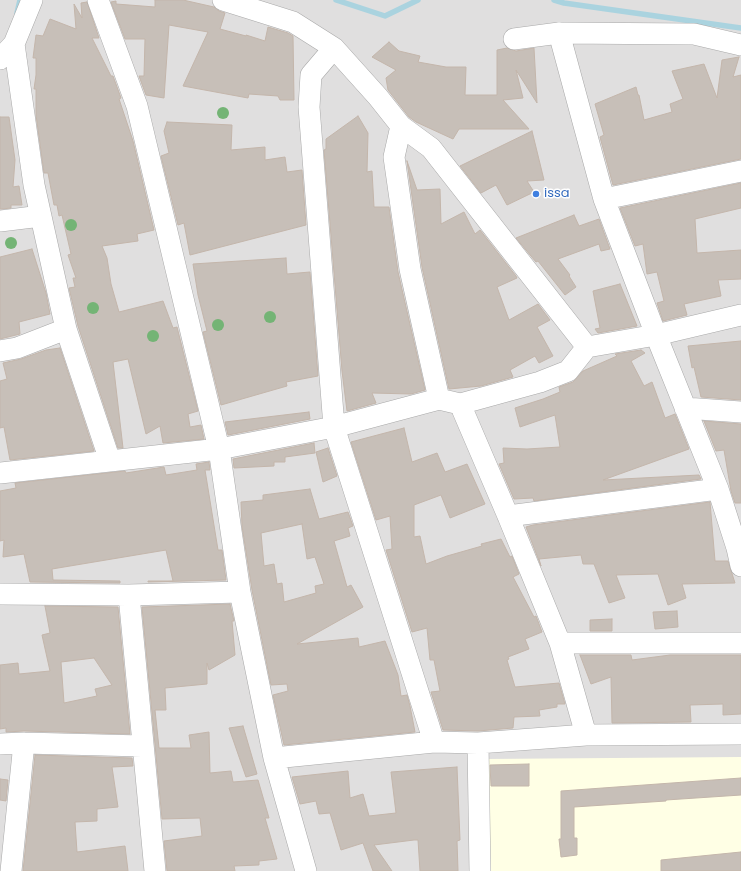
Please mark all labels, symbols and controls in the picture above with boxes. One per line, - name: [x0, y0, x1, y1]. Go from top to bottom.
- place label: issa: [544, 186, 570, 202]
- marker: issa: [531, 189, 541, 199]

